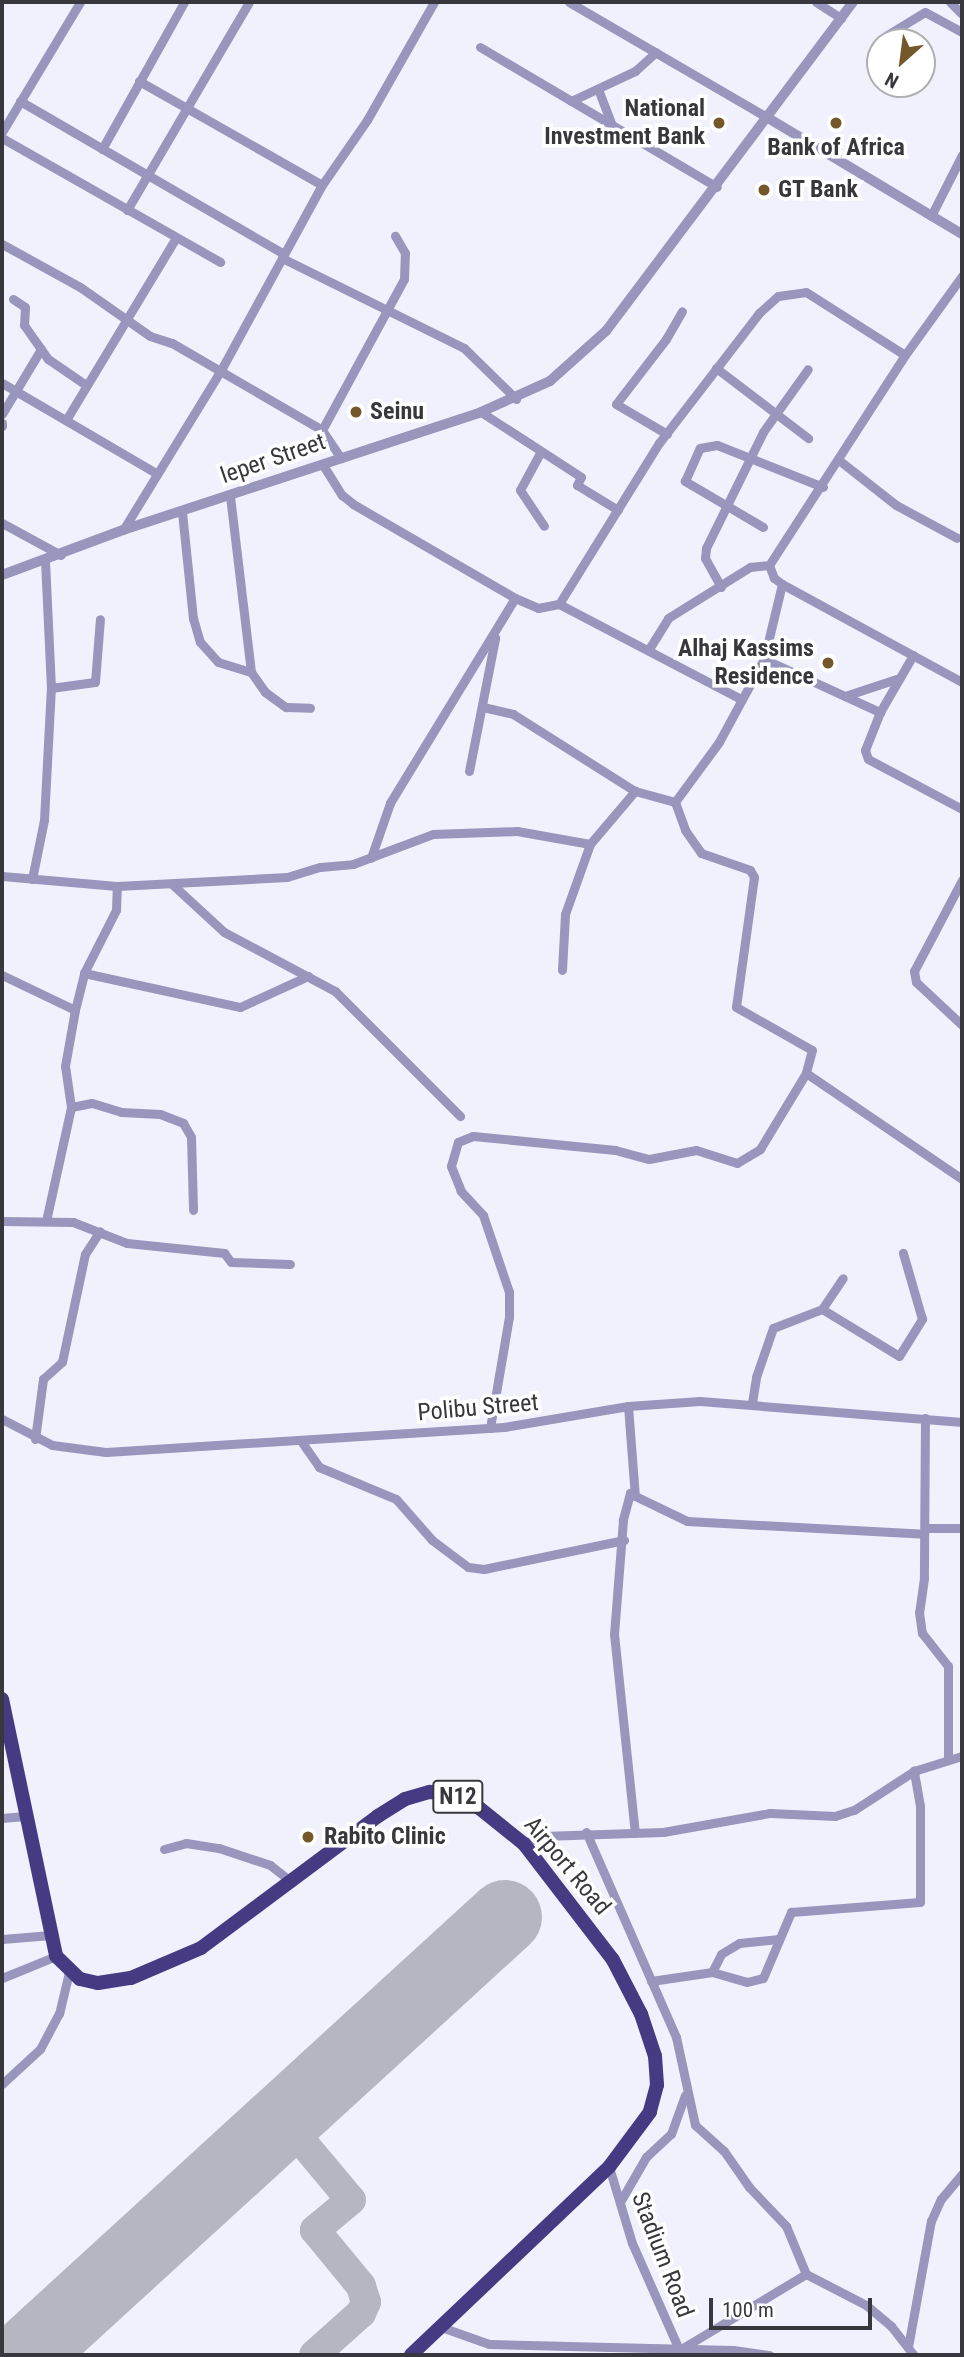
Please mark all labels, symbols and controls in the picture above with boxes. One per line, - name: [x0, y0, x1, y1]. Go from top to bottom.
- north arrow: [866, 28, 936, 98]
- text: N: [881, 67, 902, 93]
- place label: National Investment Bank: [544, 95, 705, 151]
- marker: National Investment Bank: [711, 115, 727, 131]
- marker: Bank of Africa: [828, 115, 844, 131]
- place label: Bank of Africa: [767, 134, 905, 162]
- place label: GT Bank: [778, 176, 859, 204]
- marker: GT Bank: [756, 182, 772, 198]
- place label: Seinu: [370, 398, 424, 426]
- marker: Seinu: [348, 404, 364, 420]
- street label: Ieper Street: [217, 428, 329, 490]
- place label: Alhaj Kassims Residence: [678, 635, 814, 691]
- marker: Alhaj Kassims Residence: [820, 655, 836, 671]
- street label: Polibu Street: [416, 1388, 540, 1428]
- road number: N12: [432, 1778, 484, 1816]
- street label: Airport Road: [518, 1811, 616, 1921]
- place label: Rabito Clinic: [324, 1823, 446, 1851]
- marker: Rabito Clinic: [298, 1827, 318, 1847]
- street label: Stadium Road: [625, 2188, 699, 2322]
- scale bar: [712, 2284, 875, 2328]
- text: 100 m: [722, 2298, 774, 2322]

